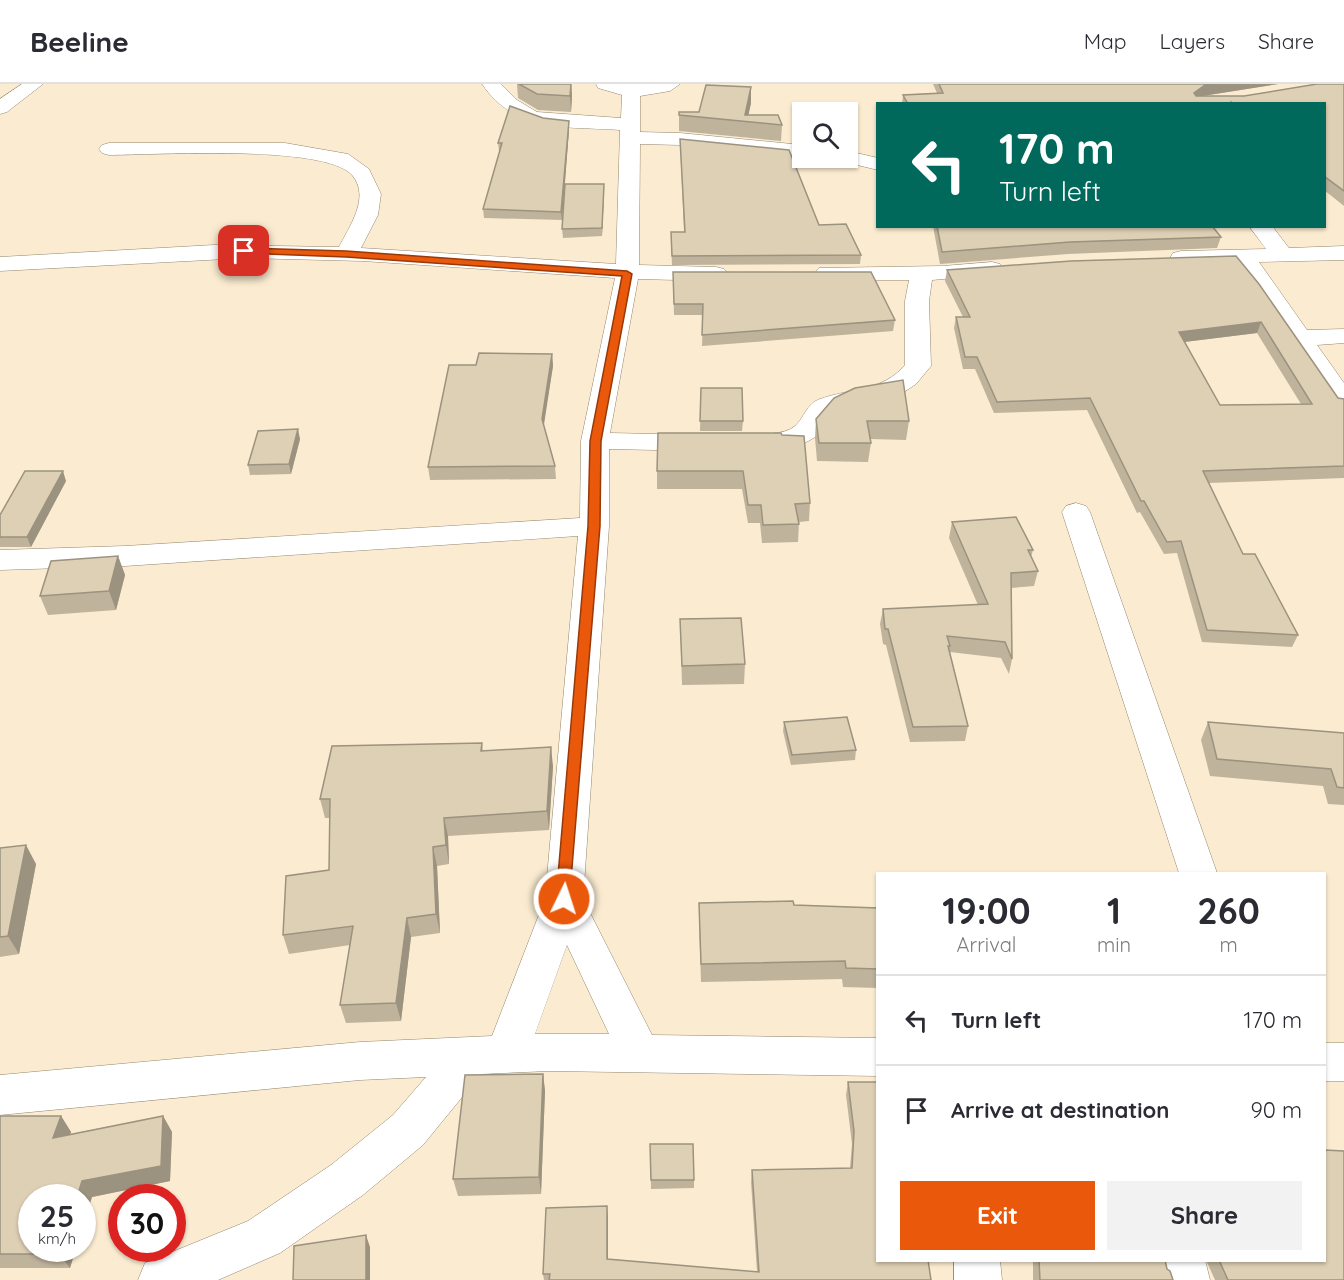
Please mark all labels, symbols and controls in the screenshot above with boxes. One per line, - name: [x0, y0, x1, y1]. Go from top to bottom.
- text: Beeline: [30, 24, 129, 59]
- text: Map: [1084, 28, 1127, 54]
- text: Layers: [1160, 28, 1225, 54]
- text: Share: [1258, 28, 1314, 54]
- map controls: [792, 102, 858, 168]
- button: search: [792, 102, 858, 168]
- text: 170 m: [999, 122, 1115, 175]
- icon: left: [900, 126, 978, 204]
- text: Turn left: [999, 174, 1101, 208]
- pin: [218, 225, 269, 276]
- icon: arrive: [227, 234, 260, 267]
- position arrow: [532, 867, 596, 931]
- text: 19:00: [942, 888, 1031, 933]
- text: 1: [1107, 888, 1121, 933]
- text: 260: [1197, 888, 1260, 933]
- text: Arrival: [957, 932, 1016, 957]
- text: min: [1097, 932, 1131, 957]
- text: m: [1219, 932, 1238, 957]
- icon: left: [900, 1004, 933, 1037]
- text: Turn left: [951, 1006, 1041, 1034]
- text: 170 m: [1243, 1006, 1302, 1034]
- icon: arrive: [900, 1094, 933, 1127]
- text: Arrive at destination: [951, 1096, 1169, 1124]
- text: 90 m: [1251, 1096, 1302, 1124]
- button: Exit: [900, 1181, 1095, 1250]
- button: Share: [1107, 1181, 1302, 1250]
- speed limit sign: 30: [108, 1184, 186, 1262]
- text: 25: [40, 1197, 74, 1235]
- text: km/h: [38, 1229, 76, 1248]

